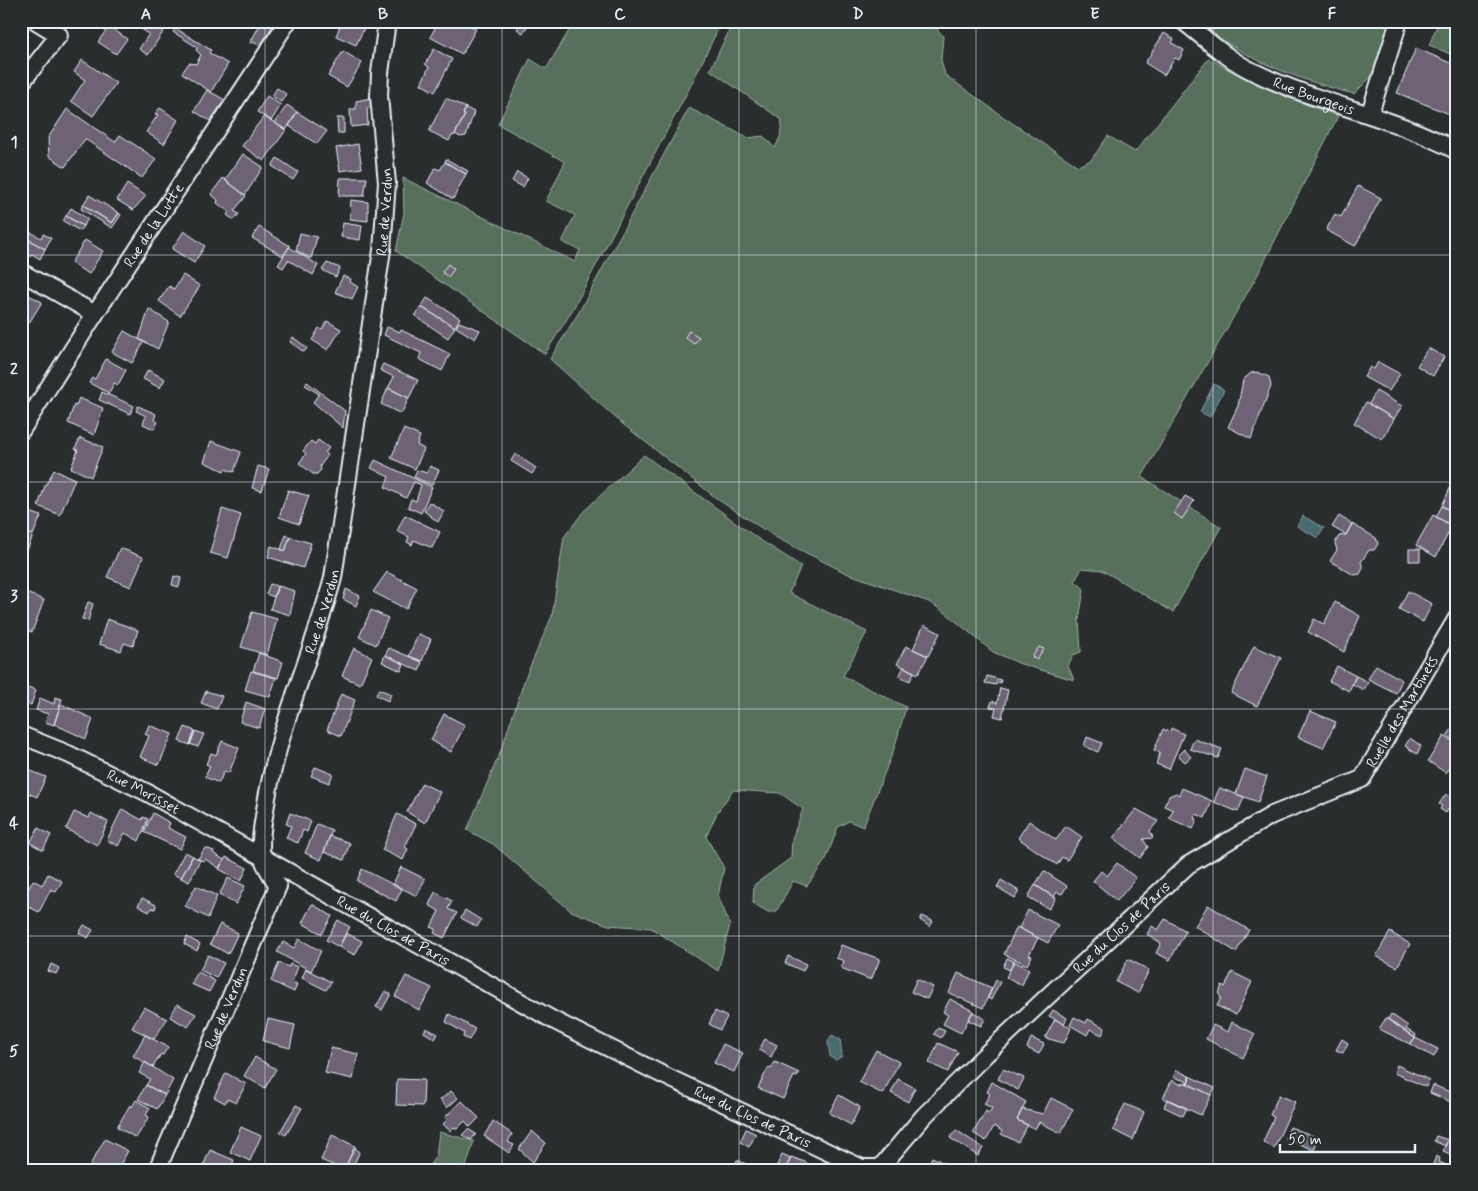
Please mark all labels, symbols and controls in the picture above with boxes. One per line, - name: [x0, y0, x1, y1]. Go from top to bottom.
- text: A: [141, 4, 151, 25]
- text: B: [378, 4, 388, 25]
- text: C: [614, 4, 626, 25]
- text: D: [852, 4, 864, 25]
- text: E: [1090, 4, 1100, 25]
- text: F: [1328, 4, 1337, 25]
- street label: Rue Bourgeois: [1270, 73, 1357, 120]
- text: 1: [10, 132, 18, 153]
- street label: Rue de Verdun: [372, 167, 398, 257]
- street label: Rue de la Lutte: [119, 180, 189, 271]
- text: 2: [10, 359, 18, 380]
- street label: Rue de Verdun: [301, 568, 345, 657]
- text: 3: [10, 586, 18, 607]
- street label: Ruelle des Martinets: [1362, 652, 1443, 772]
- street label: Rue Morisset: [103, 765, 183, 820]
- text: 4: [9, 813, 19, 834]
- street label: Rue du Clos de Paris: [1069, 877, 1176, 979]
- street label: Rue du Clos de Paris: [333, 892, 453, 971]
- street label: Rue de Verdun: [200, 964, 253, 1053]
- text: 5: [9, 1041, 19, 1062]
- street label: Rue du Clos de Paris: [691, 1082, 814, 1154]
- scale bar: [1280, 1121, 1416, 1153]
- text: 50 m: [1288, 1130, 1322, 1150]

